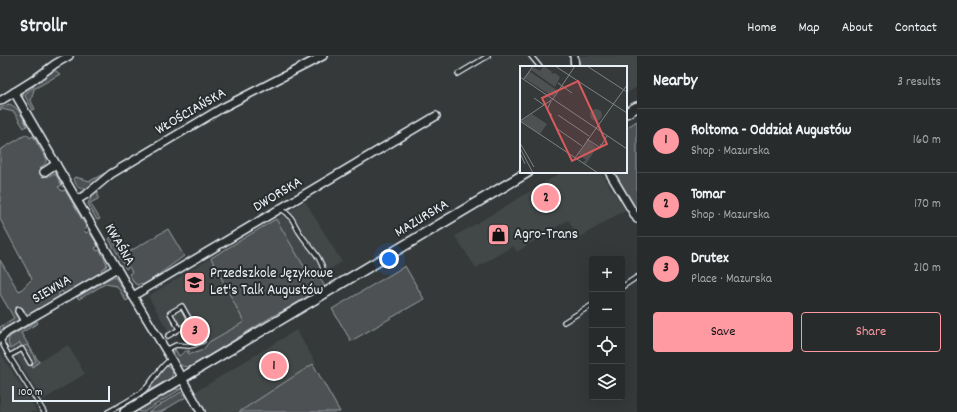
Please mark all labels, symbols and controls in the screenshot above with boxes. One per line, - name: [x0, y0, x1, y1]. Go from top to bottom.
- text: Strollr: [20, 14, 67, 41]
- text: Home: [747, 18, 776, 38]
- text: Map: [798, 18, 820, 38]
- text: About: [842, 18, 873, 38]
- text: Contact: [895, 18, 937, 38]
- inset map: [520, 66, 627, 173]
- text: Nearby: [653, 70, 697, 94]
- text: 3 results: [897, 73, 941, 92]
- street label: WŁOŚCIAŃSKA: [151, 83, 231, 141]
- text: Roltoma - Oddział Augustów: [691, 120, 851, 142]
- text: 1: [665, 131, 667, 150]
- text: 160 m: [913, 131, 941, 150]
- text: Shop · Mazurska: [691, 142, 769, 161]
- street label: DWORSKA: [249, 172, 307, 218]
- pin: 2: [533, 183, 559, 213]
- text: Tomar: [691, 184, 725, 206]
- street label: MAZURSKA: [391, 194, 453, 244]
- text: 2: [663, 195, 669, 214]
- text: 170 m: [914, 195, 941, 214]
- text: Shop · Mazurska: [691, 206, 769, 225]
- street label: KWAŚNA: [98, 220, 140, 270]
- shop icon: Agro-Trans: [485, 222, 511, 248]
- place label: Agro-Trans: [514, 224, 578, 246]
- text: Drutex: [691, 248, 728, 270]
- your location: [379, 249, 399, 269]
- map controls: [589, 256, 625, 400]
- button: +: [589, 256, 625, 292]
- text: 3: [663, 259, 669, 278]
- text: 210 m: [913, 259, 941, 278]
- place label: Przedszkole Językowe Let's Talk Augustów: [210, 263, 333, 302]
- street label: SIEWNA: [28, 270, 76, 310]
- school or university icon: Przedszkole Językowe Let's Talk Augustów: [182, 270, 208, 296]
- text: Place · Mazurska: [691, 270, 772, 289]
- button: −: [589, 292, 625, 328]
- button: Save: [653, 312, 793, 352]
- button: Share: [801, 312, 941, 352]
- pin: 3: [182, 316, 208, 346]
- button: locate: [589, 328, 625, 364]
- pin: 1: [261, 351, 287, 381]
- button: layers: [589, 364, 625, 400]
- scale bar: [12, 384, 110, 403]
- text: 100 m: [18, 385, 42, 401]

